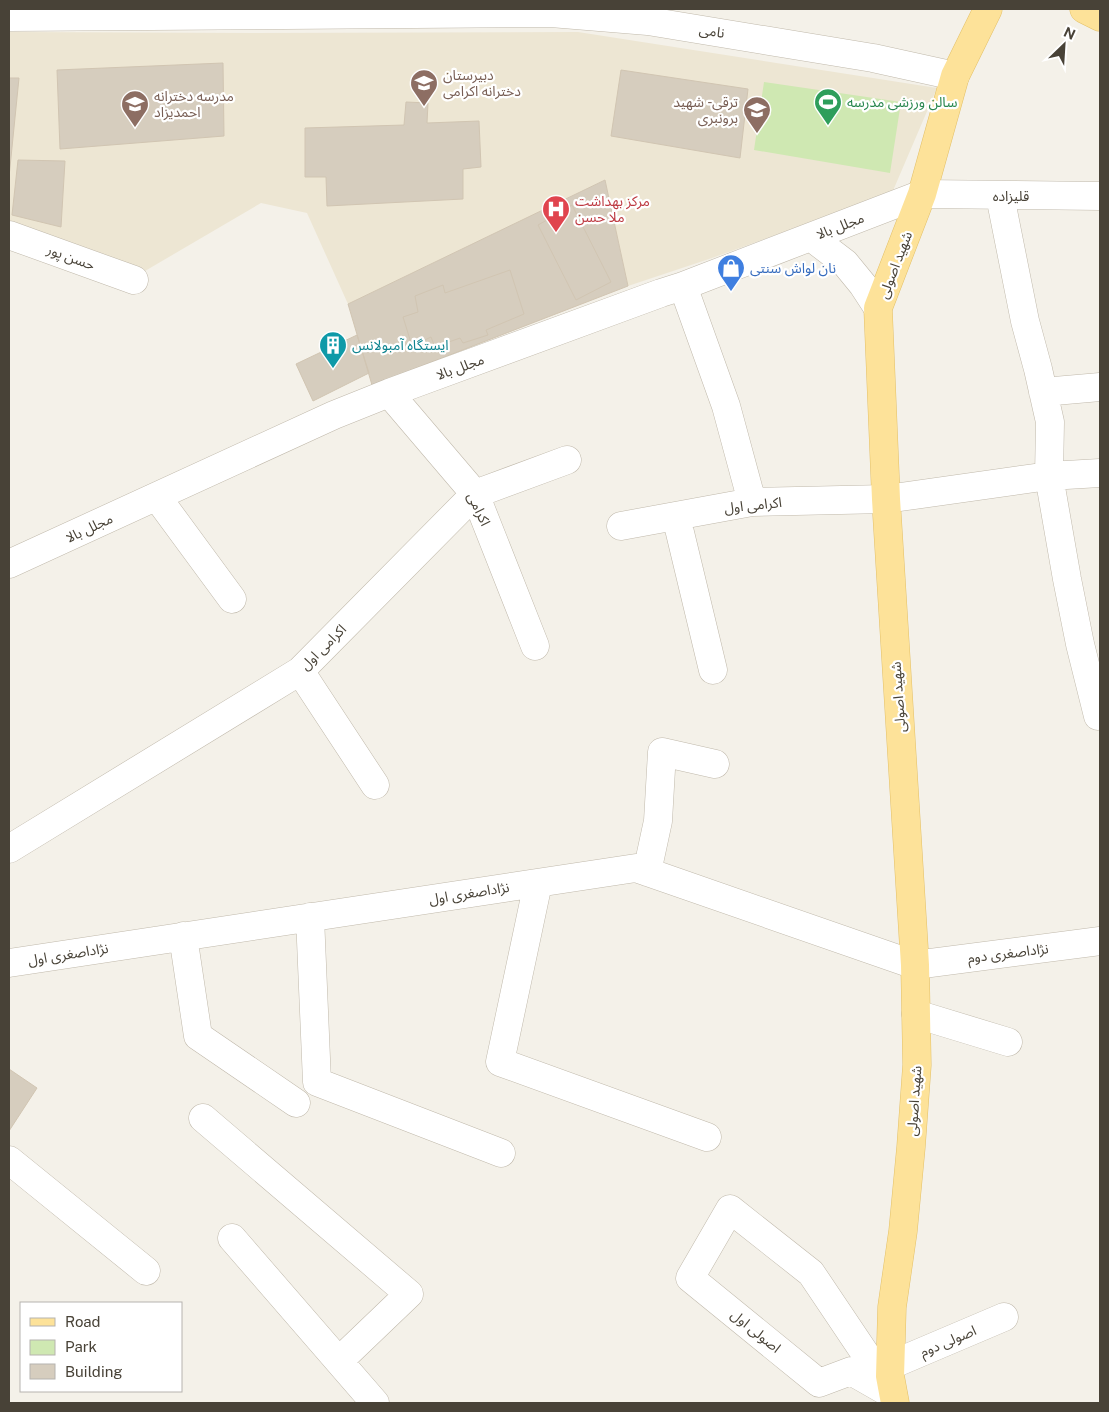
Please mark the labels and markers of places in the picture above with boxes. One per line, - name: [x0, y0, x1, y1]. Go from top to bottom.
- place label: دبیرستان دخترانه اکرامی: [443, 67, 521, 100]
- school or university icon: دبیرستان دخترانه اکرامی: [409, 68, 439, 107]
- sports icon: سالن ورزشی مدرسه: [813, 87, 843, 126]
- place label: مدرسه دخترانه احمدیزاد: [154, 88, 234, 121]
- school or university icon: مدرسه دخترانه احمدیزاد: [120, 89, 150, 128]
- place label: ترقی - شهید برونبری: [673, 94, 738, 127]
- place label: سالن ورزشی مدرسه: [847, 94, 957, 111]
- school or university icon: ترقی - شهید برونبری: [742, 95, 772, 134]
- place label: مرکز بهداشت ملا حسن: [575, 193, 650, 226]
- hospital icon: مرکز بهداشت ملا حسن: [541, 194, 571, 233]
- shop icon: نان لواش سنتی: [716, 253, 746, 292]
- place label: نان لواش سنتی: [750, 260, 836, 277]
- building icon: ایستگاه آمبولانس: [318, 330, 348, 369]
- place label: ایستگاه آمبولانس: [352, 337, 449, 354]

